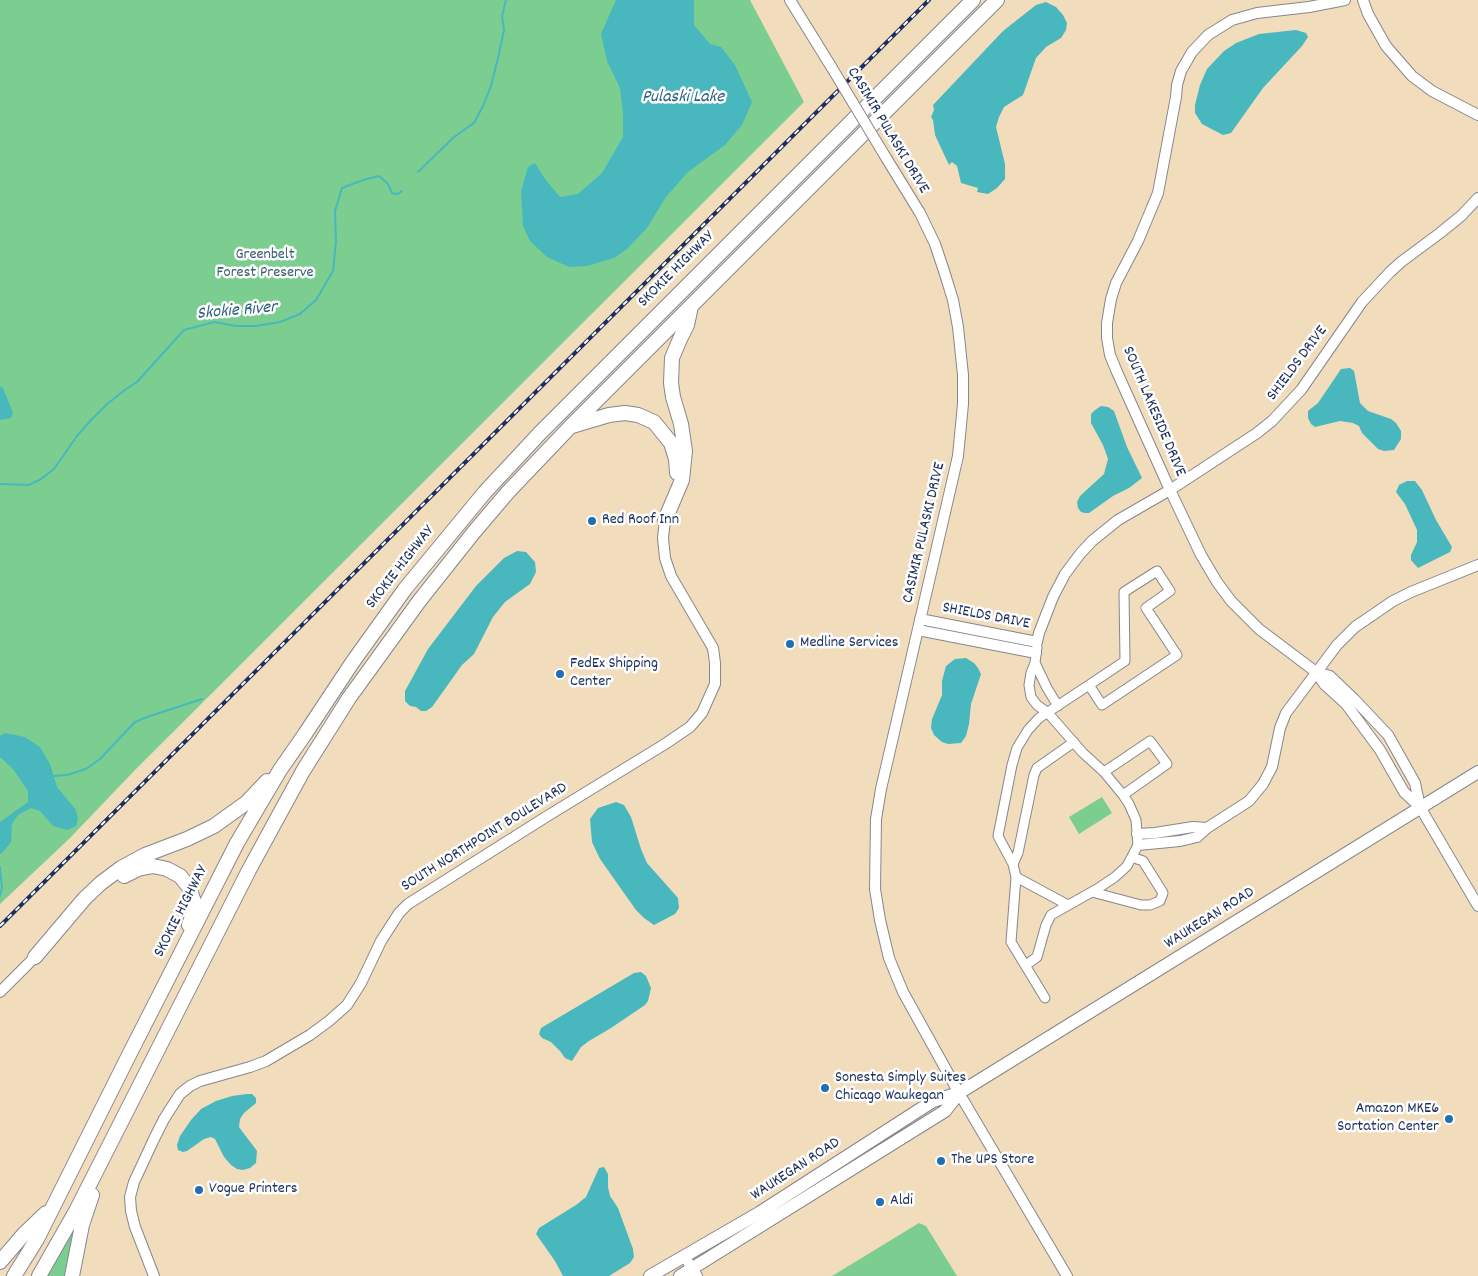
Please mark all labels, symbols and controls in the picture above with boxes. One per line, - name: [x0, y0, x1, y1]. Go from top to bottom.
- street label: CASIMIR PULASKI DRIVE: [842, 64, 932, 198]
- water label: Pulaski Lake: [642, 88, 724, 110]
- street label: SKOKIE HIGHWAY: [635, 228, 719, 312]
- park label: Greenbelt Forest Preserve: [216, 246, 314, 284]
- water label: Skokie River: [196, 298, 278, 326]
- street label: SHIELDS DRIVE: [1264, 323, 1332, 405]
- street label: SOUTH LAKESIDE DRIVE: [1117, 344, 1189, 480]
- street label: CASIMIR PULASKI DRIVE: [899, 461, 951, 605]
- place label: Red Roof Inn: [602, 511, 679, 531]
- marker: Red Roof Inn: [586, 515, 598, 527]
- street label: SKOKIE HIGHWAY: [363, 523, 439, 613]
- street label: SHIELDS DRIVE: [941, 599, 1031, 635]
- place label: Medline Services: [800, 634, 899, 654]
- marker: Medline Services: [784, 638, 796, 650]
- place label: FedEx Shipping Center: [570, 655, 658, 693]
- marker: FedEx Shipping Center: [554, 668, 566, 680]
- street label: SOUTH NORTHPOINT BOULEVARD: [399, 779, 571, 897]
- street label: SKOKIE HIGHWAY: [151, 863, 213, 961]
- street label: WAUKEGAN ROAD: [1161, 884, 1259, 954]
- place label: Sonesta Simply Suites Chicago Waukegan: [835, 1069, 966, 1107]
- marker: Sonesta Simply Suites Chicago Waukegan: [819, 1082, 831, 1094]
- place label: Amazon MKE6 Sortation Center: [1337, 1100, 1439, 1138]
- marker: Amazon MKE6 Sortation Center: [1443, 1113, 1455, 1125]
- street label: WAUKEGAN ROAD: [748, 1134, 844, 1206]
- place label: The UPS Store: [951, 1151, 1034, 1171]
- marker: The UPS Store: [935, 1155, 947, 1167]
- place label: Vogue Printers: [209, 1180, 298, 1200]
- marker: Vogue Printers: [193, 1184, 205, 1196]
- place label: Aldi: [890, 1192, 913, 1212]
- marker: Aldi: [874, 1196, 886, 1208]

